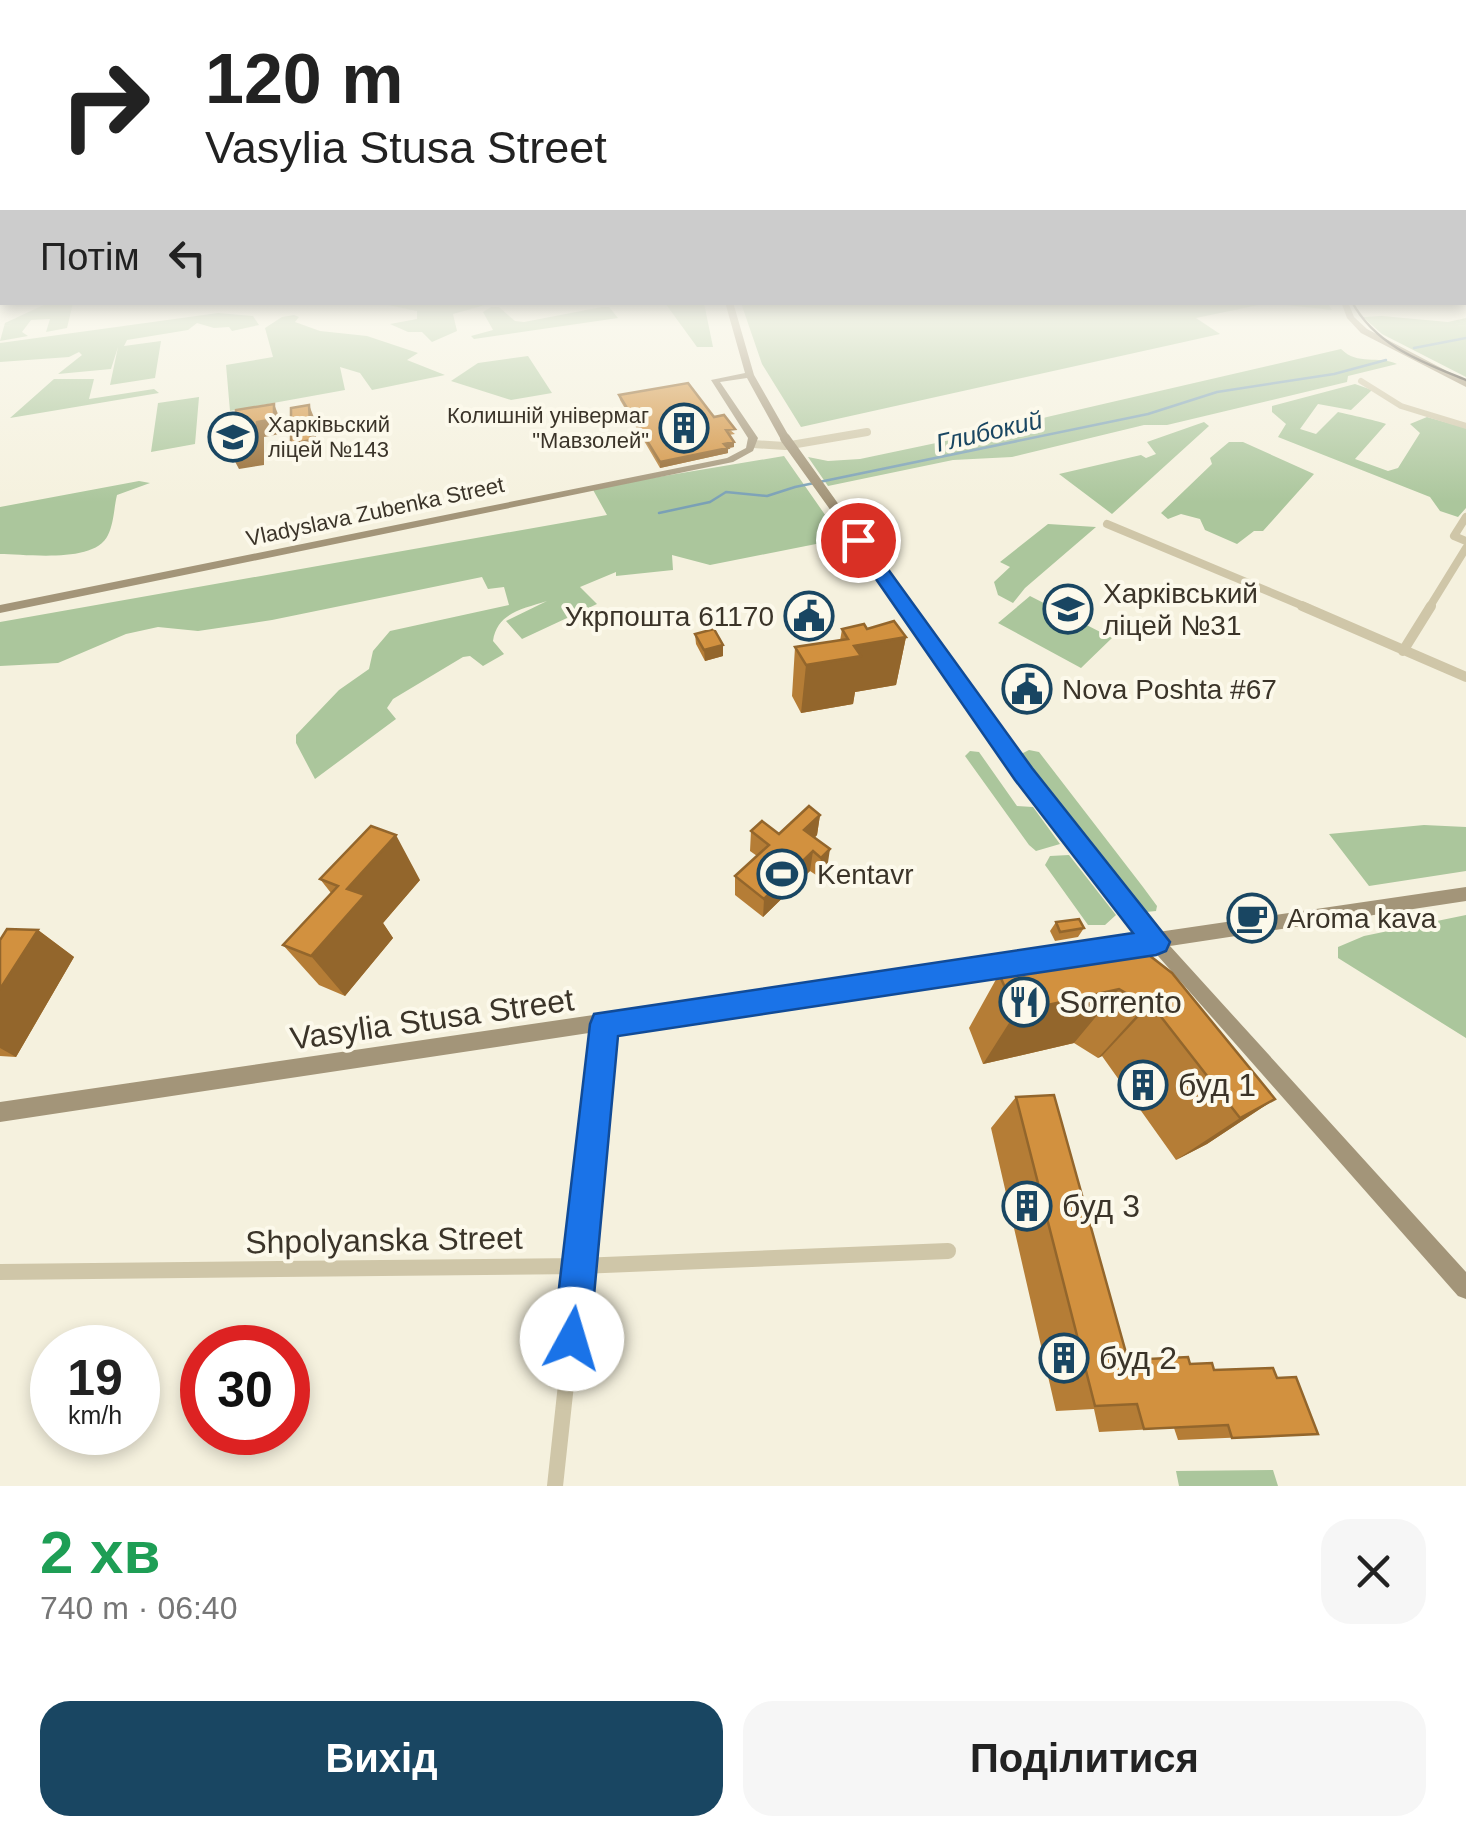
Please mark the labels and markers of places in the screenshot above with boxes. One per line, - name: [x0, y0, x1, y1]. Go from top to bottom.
- building icon: Колишній універмаг "Мавзолей": [658, 402, 710, 454]
- place label: Колишній універмаг "Мавзолей": [447, 403, 649, 453]
- school or university icon: Харківьский ліцей №143: [207, 411, 259, 463]
- place label: Харківьский ліцей №143: [268, 412, 390, 462]
- pin: [816, 498, 901, 583]
- place label: Харківський ліцей №31: [1103, 578, 1258, 641]
- school or university icon: Харківський ліцей №31: [1042, 583, 1094, 635]
- public building icon: Укрпошта 61170: [783, 590, 835, 642]
- place label: Укрпошта 61170: [565, 601, 774, 632]
- public building icon: Nova Poshta #67: [1001, 663, 1053, 715]
- place label: Nova Poshta #67: [1062, 674, 1277, 705]
- sports icon: Kentavr: [756, 848, 808, 900]
- place label: Kentavr: [817, 859, 914, 890]
- cafe icon: Aroma kava: [1226, 892, 1278, 944]
- place label: Aroma kava: [1287, 903, 1437, 934]
- restaurant icon: Sorrento: [998, 976, 1050, 1028]
- place label: Sorrento: [1059, 984, 1182, 1020]
- building icon: буд 1: [1117, 1059, 1169, 1111]
- place label: буд 1: [1178, 1067, 1256, 1103]
- building icon: буд 3: [1001, 1180, 1053, 1232]
- place label: буд 3: [1062, 1188, 1140, 1224]
- building icon: буд 2: [1038, 1332, 1090, 1384]
- place label: буд 2: [1099, 1340, 1177, 1376]

